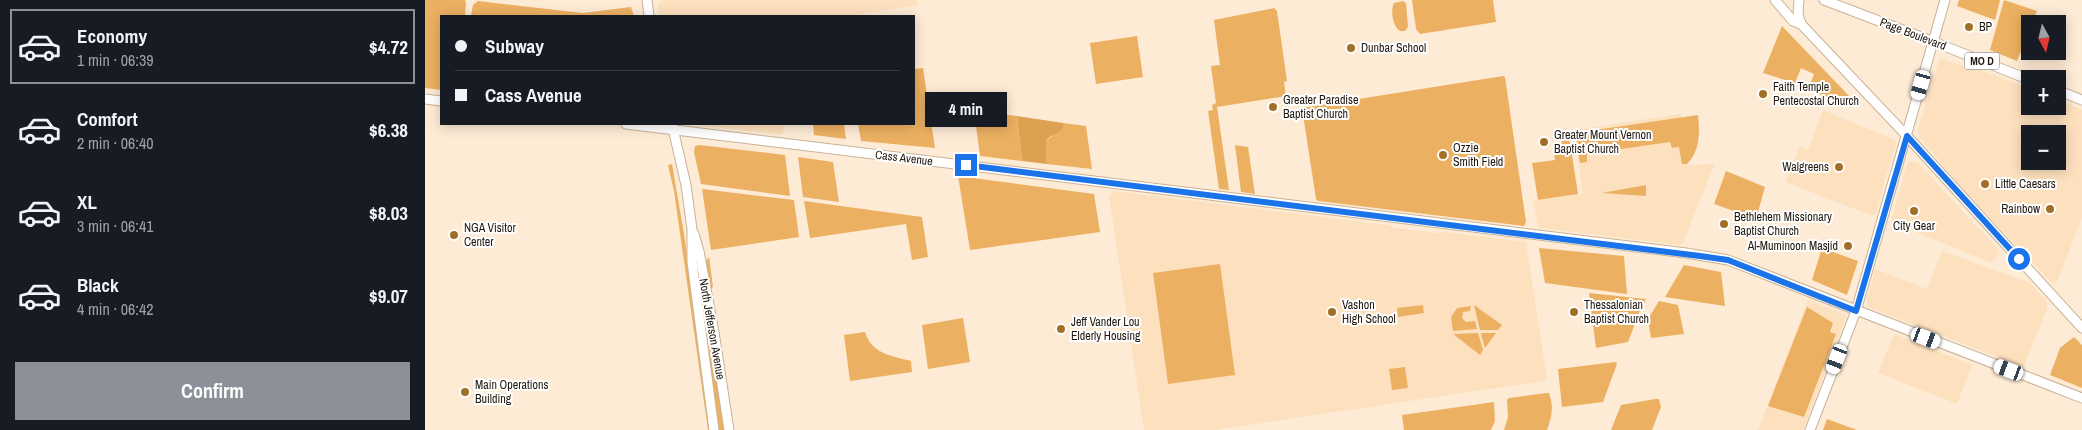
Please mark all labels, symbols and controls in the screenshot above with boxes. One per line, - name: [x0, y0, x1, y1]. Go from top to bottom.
- street label: Page Boulevard: [1877, 14, 1949, 54]
- north arrow: [2021, 15, 2066, 60]
- map controls: [2021, 15, 2066, 170]
- place label: BP: [1979, 19, 1993, 35]
- marker: BP: [1963, 21, 1975, 33]
- text: Economy: [77, 23, 147, 49]
- icon: car: [17, 24, 62, 69]
- text: Subway: [485, 33, 544, 59]
- text: $4.72: [369, 34, 408, 60]
- place label: Dunbar School: [1361, 40, 1426, 56]
- marker: Dunbar School: [1345, 42, 1357, 54]
- text: 1 min · 06:39: [77, 49, 154, 71]
- road number: MO D: [1965, 52, 1999, 70]
- car: [1909, 69, 1932, 101]
- button: +: [2021, 70, 2066, 115]
- place label: Faith Temple Pentecostal Church: [1773, 79, 1859, 109]
- text: Cass Avenue: [485, 82, 582, 108]
- marker: Faith Temple Pentecostal Church: [1757, 88, 1769, 100]
- callout: 4 min: [925, 92, 1007, 128]
- place label: Greater Paradise Baptist Church: [1283, 92, 1358, 122]
- text: 4 min: [949, 98, 983, 120]
- marker: Greater Paradise Baptist Church: [1267, 101, 1279, 113]
- text: Comfort: [77, 106, 138, 132]
- icon: car: [17, 107, 62, 152]
- text: $6.38: [369, 117, 408, 143]
- button: −: [2021, 125, 2066, 170]
- place label: Greater Mount Vernon Baptist Church: [1554, 127, 1651, 157]
- text: 2 min · 06:40: [77, 132, 154, 154]
- marker: Greater Mount Vernon Baptist Church: [1538, 136, 1550, 148]
- place label: Ozzie Smith Field: [1453, 140, 1503, 170]
- street label: Cass Avenue: [874, 147, 934, 169]
- marker: Ozzie Smith Field: [1437, 149, 1449, 161]
- route end: [955, 154, 977, 176]
- place label: Walgreens: [1782, 159, 1829, 175]
- marker: Walgreens: [1833, 161, 1845, 173]
- place label: Little Caesars: [1995, 176, 2056, 192]
- marker: Little Caesars: [1979, 178, 1991, 190]
- text: XL: [77, 189, 97, 215]
- icon: car: [17, 190, 62, 235]
- text: $8.03: [369, 200, 408, 226]
- place label: Rainbow: [2001, 201, 2041, 217]
- marker: Rainbow: [2044, 203, 2056, 215]
- marker: City Gear: [1908, 205, 1920, 217]
- place label: Bethlehem Missionary Baptist Church: [1734, 209, 1832, 239]
- text: 3 min · 06:41: [77, 215, 154, 237]
- marker: Bethlehem Missionary Baptist Church: [1718, 218, 1730, 230]
- place label: City Gear: [1893, 218, 1936, 234]
- place label: NGA Visitor Center: [464, 220, 517, 250]
- marker: NGA Visitor Center: [448, 229, 460, 241]
- place label: Al-Muminoon Masjid: [1747, 238, 1838, 254]
- marker: Al-Muminoon Masjid: [1842, 240, 1854, 252]
- route start: [2008, 248, 2030, 270]
- text: Black: [77, 272, 119, 298]
- icon: car: [17, 273, 62, 318]
- street label: North Jefferson Avenue: [695, 277, 729, 381]
- text: $9.07: [369, 283, 408, 309]
- place label: Vashon High School: [1342, 297, 1396, 327]
- place label: Thessalonian Baptist Church: [1584, 297, 1649, 327]
- text: 4 min · 06:42: [77, 298, 154, 320]
- marker: Vashon High School: [1326, 306, 1338, 318]
- marker: Thessalonian Baptist Church: [1568, 306, 1580, 318]
- place label: Jeff Vander Lou Elderly Housing: [1071, 314, 1141, 344]
- marker: Jeff Vander Lou Elderly Housing: [1055, 323, 1067, 335]
- car: [1909, 326, 1942, 350]
- car: [1824, 342, 1849, 376]
- car: [1992, 358, 2025, 382]
- button: Confirm: [15, 362, 410, 420]
- place label: Main Operations Building: [475, 377, 548, 407]
- marker: Main Operations Building: [459, 386, 471, 398]

